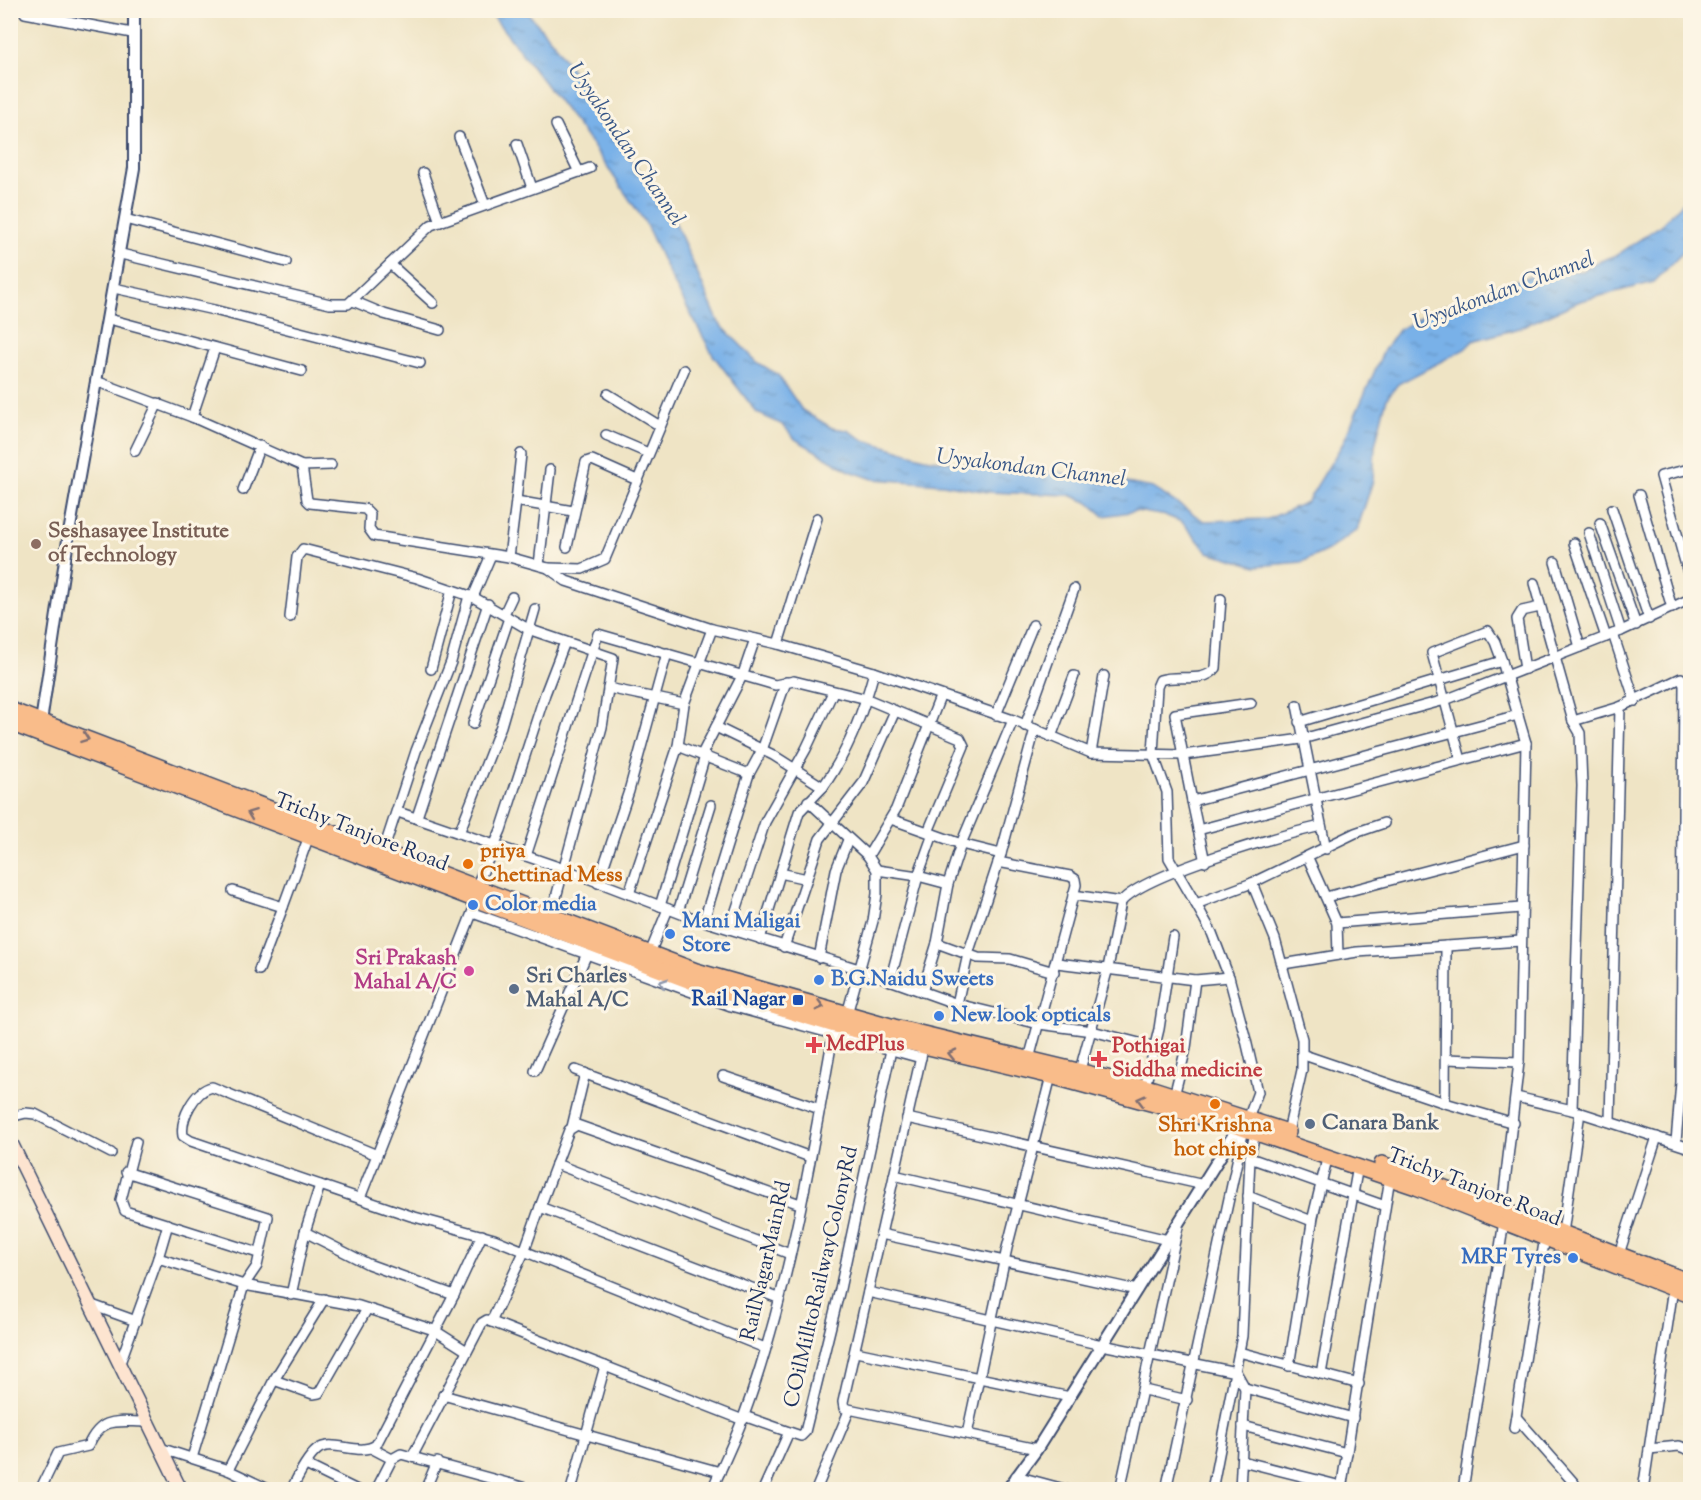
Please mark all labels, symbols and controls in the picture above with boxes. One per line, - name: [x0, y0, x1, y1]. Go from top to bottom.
- water label: Uyyakondan Channel: [558, 57, 692, 233]
- water label: Uyyakondan Channel: [1409, 244, 1599, 340]
- water label: Uyyakondan Channel: [934, 441, 1128, 497]
- place label: Seshasayee Institute of Technology: [48, 517, 229, 571]
- marker: Seshasayee Institute of Technology: [29, 537, 43, 551]
- one-way arrow: [79, 731, 90, 743]
- street label: Trichy Tanjore Road: [270, 786, 453, 880]
- one-way arrow: [246, 809, 257, 822]
- place label: priya Chettinad Mess: [480, 837, 623, 891]
- marker: priya Chettinad Mess: [461, 857, 475, 871]
- place label: Color media: [485, 890, 597, 920]
- marker: Color media: [466, 898, 480, 912]
- place label: Mani Maligai Store: [682, 907, 800, 961]
- marker: Mani Maligai Store: [663, 927, 677, 941]
- place label: Sri Prakash Mahal A/C: [354, 944, 458, 998]
- place label: Sri Charles Mahal A/C: [526, 962, 629, 1016]
- marker: Sri Prakash Mahal A/C: [462, 964, 476, 978]
- place label: B.G.Naidu Sweets: [831, 965, 994, 995]
- marker: B.G.Naidu Sweets: [812, 973, 826, 987]
- one-way arrow: [658, 977, 669, 990]
- marker: Sri Charles Mahal A/C: [507, 982, 521, 996]
- place label: Rail Nagar: [691, 985, 786, 1015]
- marker: Rail Nagar: [791, 993, 805, 1007]
- one-way arrow: [815, 999, 825, 1012]
- place label: New look opticals: [951, 1001, 1111, 1031]
- marker: New look opticals: [932, 1009, 946, 1023]
- place label: MedPlus: [826, 1030, 904, 1060]
- place label: Pothigai Siddha medicine: [1112, 1032, 1263, 1086]
- marker: MedPlus: [807, 1038, 821, 1052]
- one-way arrow: [947, 1048, 957, 1061]
- marker: Pothigai Siddha medicine: [1090, 1050, 1108, 1068]
- one-way arrow: [1136, 1095, 1147, 1107]
- marker: Shri Krishna hot chips: [1208, 1097, 1222, 1111]
- place label: Canara Bank: [1322, 1109, 1439, 1139]
- place label: Shri Krishna hot chips: [1158, 1111, 1272, 1165]
- marker: Canara Bank: [1303, 1117, 1317, 1131]
- street label: Trichy Tanjore Road: [1383, 1141, 1566, 1235]
- street label: COilMilltoRailwayColonyRd: [777, 1143, 867, 1411]
- street label: RailNagarMainRd: [734, 1178, 800, 1344]
- place label: MRF Tyres: [1461, 1243, 1561, 1273]
- marker: MRF Tyres: [1566, 1251, 1580, 1265]

